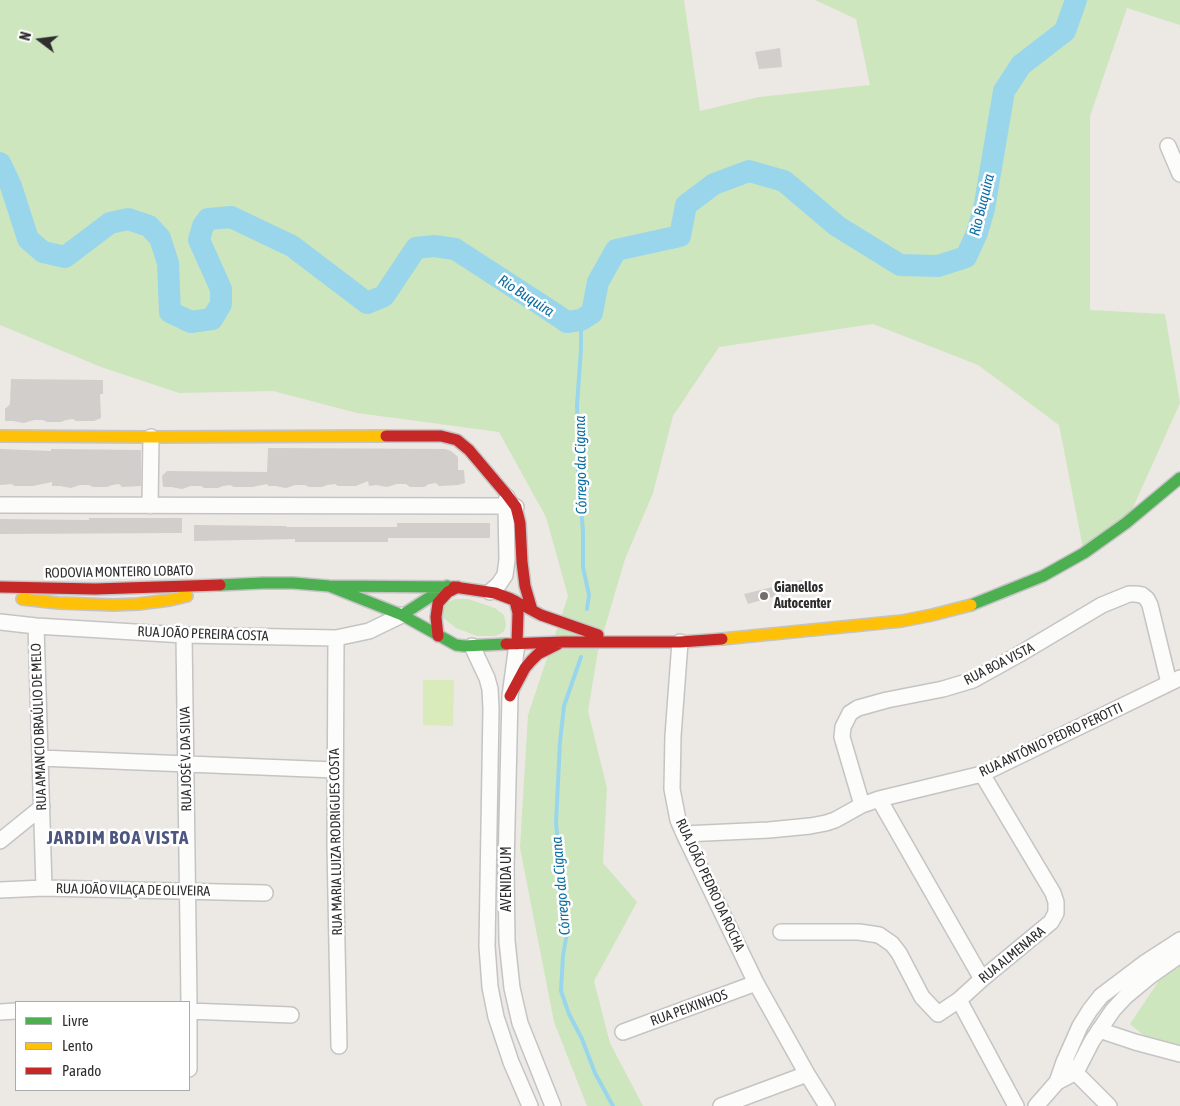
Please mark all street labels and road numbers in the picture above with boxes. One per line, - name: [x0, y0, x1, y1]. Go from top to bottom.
- street label: RODOVIA MONTEIRO LOBATO: [44, 562, 194, 582]
- street label: RUA JOÃO PEREIRA COSTA: [137, 623, 269, 645]
- street label: RUA BOA VISTA: [961, 639, 1037, 689]
- street label: RUA AMANCIO BRAÚLIO DE MELO: [28, 643, 50, 811]
- street label: RUA ANTÔNIO PEDRO PEROTTI: [977, 699, 1125, 781]
- street label: RUA JOSÉ V. DA SILVA: [177, 706, 195, 812]
- street label: RUA MARIA LUIZA RODRIGUES COSTA: [326, 748, 346, 936]
- street label: RUA JOÃO PEDRO DA ROCHA: [672, 816, 748, 954]
- street label: AVENIDA UM: [499, 846, 515, 912]
- street label: RUA JOÃO VILAÇA DE OLIVEIRA: [56, 880, 210, 900]
- street label: RUA ALMENARA: [975, 923, 1049, 987]
- street label: RUA PEIXINHOS: [648, 986, 730, 1030]

